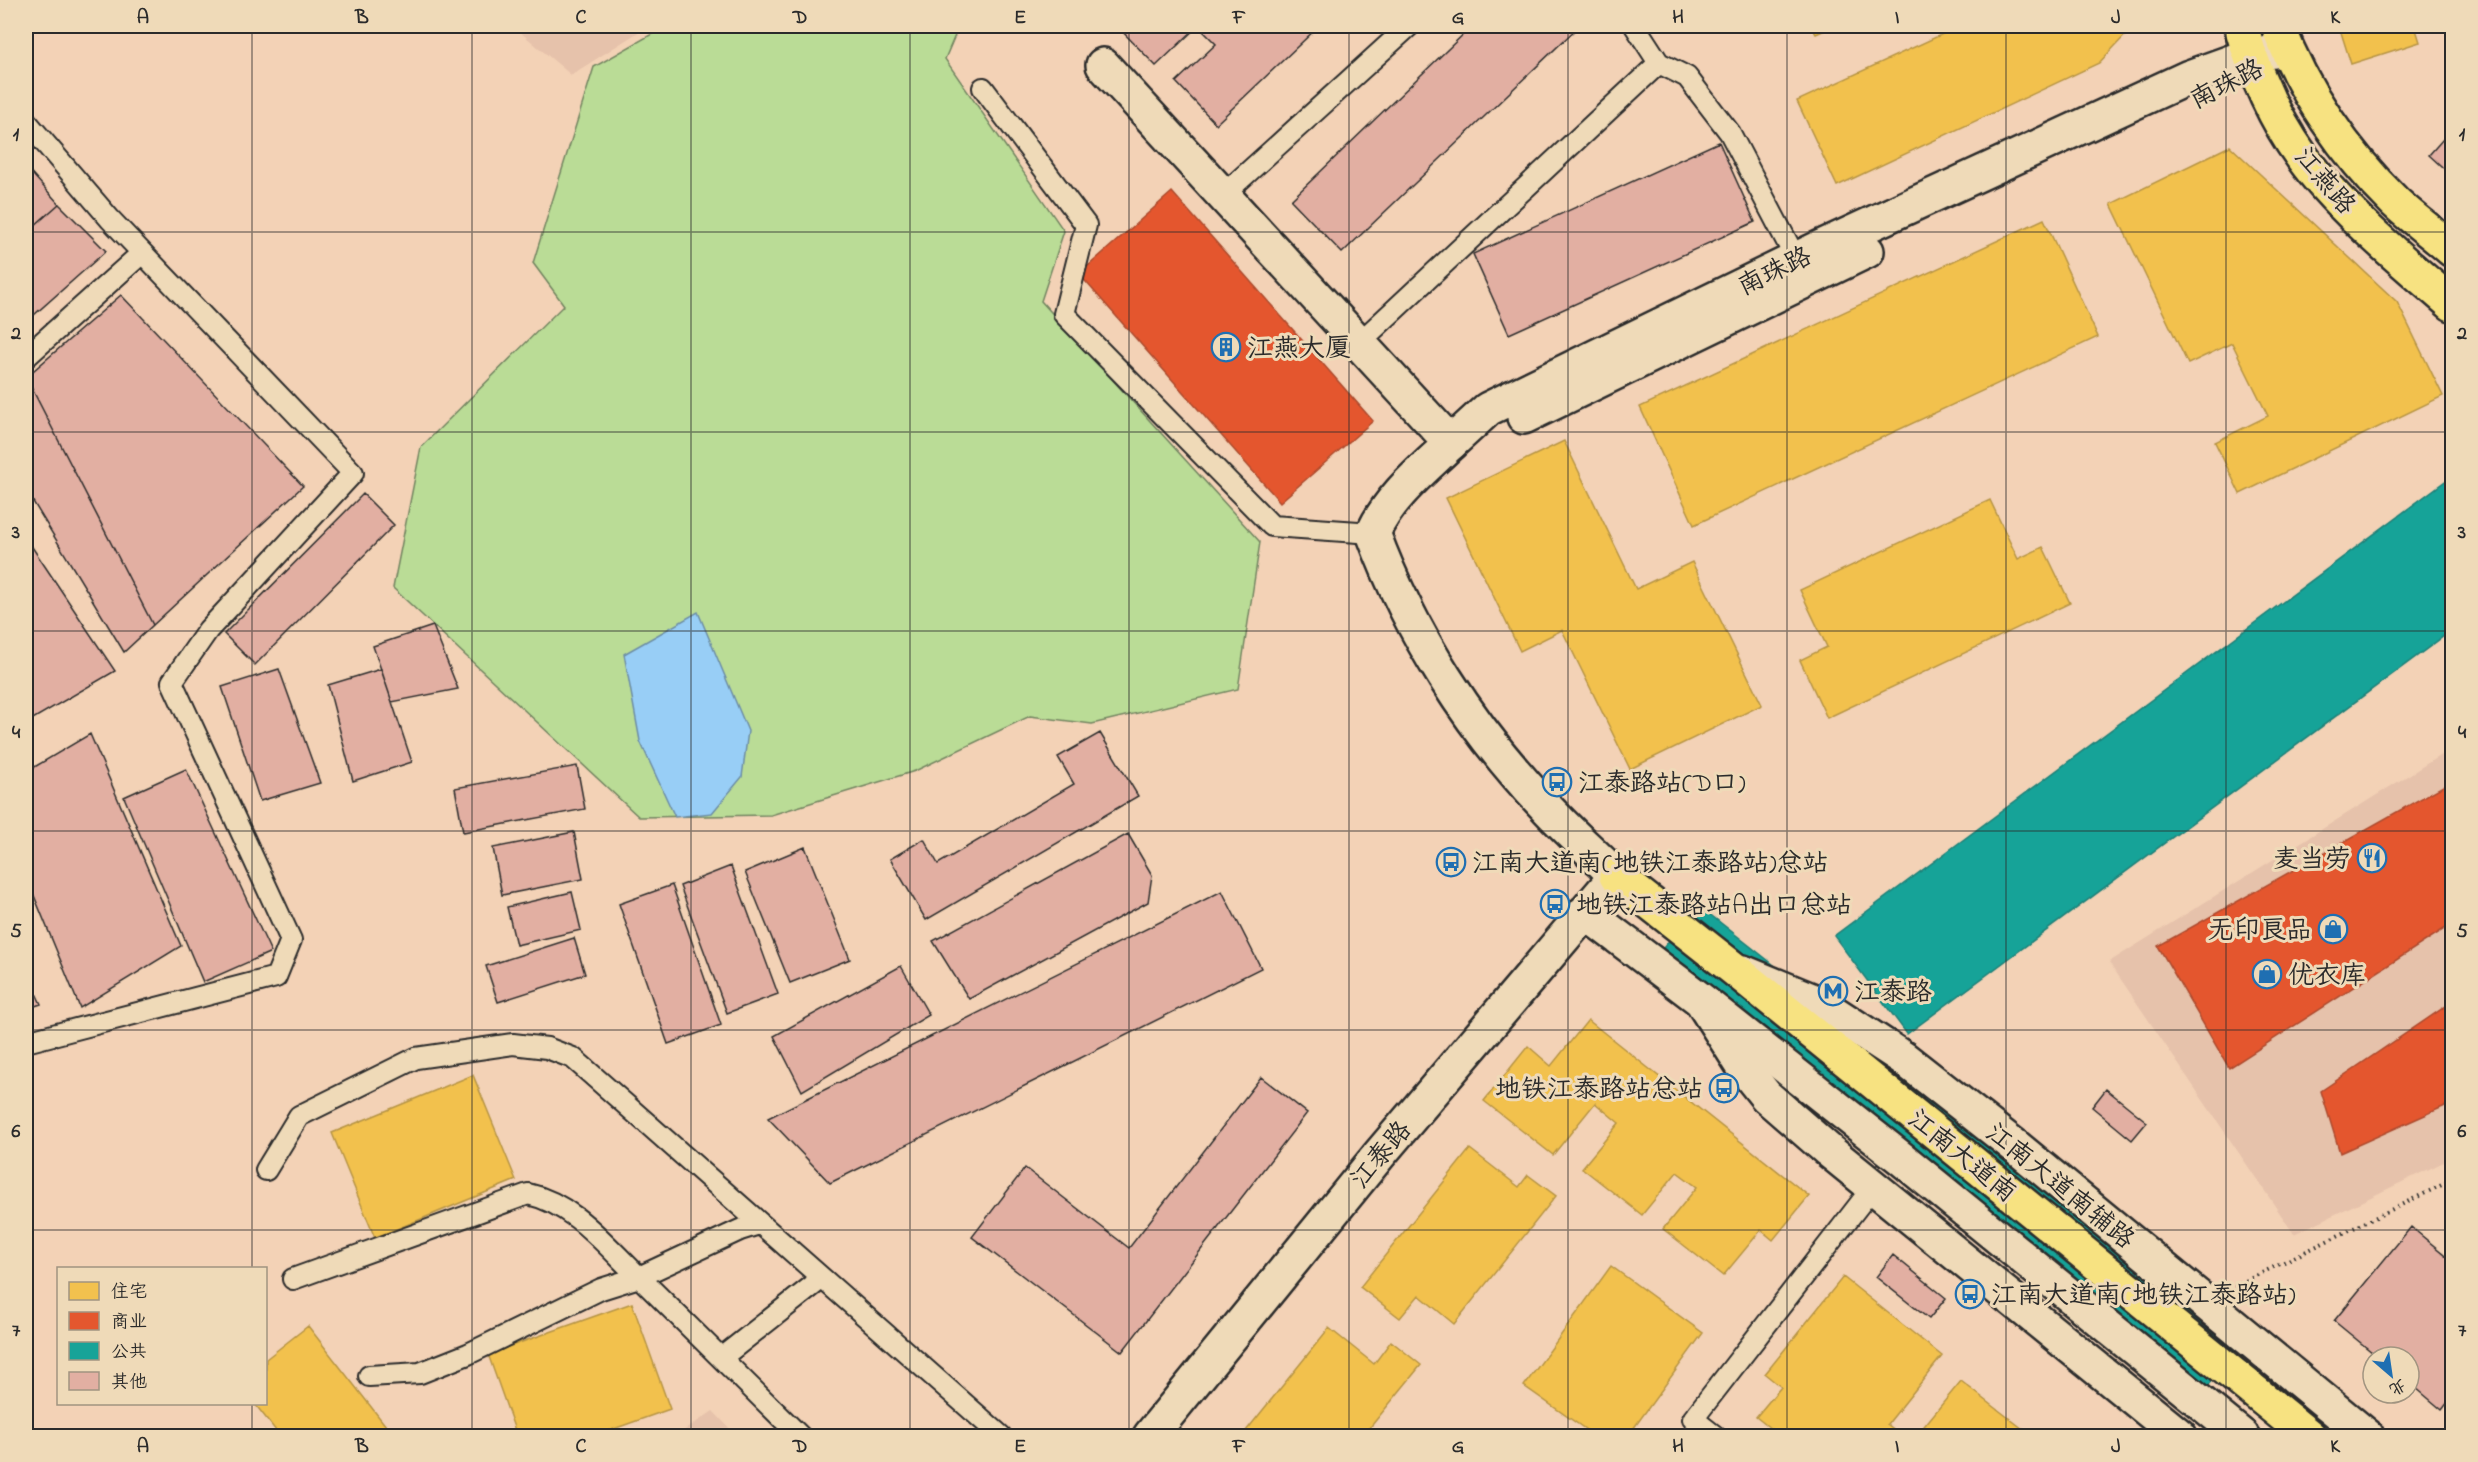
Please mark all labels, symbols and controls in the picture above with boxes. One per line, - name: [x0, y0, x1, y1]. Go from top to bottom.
- text: A: [137, 4, 149, 33]
- text: B: [354, 4, 369, 33]
- text: C: [576, 4, 587, 33]
- text: D: [792, 4, 807, 33]
- text: E: [1014, 4, 1026, 33]
- text: F: [1232, 4, 1246, 33]
- text: G: [1452, 4, 1465, 33]
- text: H: [1672, 4, 1684, 33]
- text: I: [1895, 4, 1900, 33]
- text: J: [2111, 4, 2121, 33]
- text: K: [2330, 4, 2341, 33]
- street label: 南珠路: [2184, 51, 2271, 120]
- text: 1: [13, 121, 20, 150]
- text: 1: [2459, 121, 2466, 150]
- street label: 江燕路: [2284, 140, 2363, 224]
- street label: 南珠路: [1732, 239, 1819, 307]
- text: 2: [10, 320, 21, 349]
- text: 2: [2456, 320, 2467, 349]
- building icon: 江燕大厦: [1210, 331, 1242, 363]
- place label: 江燕大厦: [1247, 331, 1351, 369]
- text: 3: [11, 519, 20, 548]
- text: 3: [2457, 519, 2466, 548]
- text: 4: [12, 719, 21, 748]
- text: 4: [2458, 719, 2467, 748]
- bus stop icon: 江泰路站(D口): [1541, 766, 1573, 798]
- place label: 江泰路站(D口): [1578, 766, 1746, 804]
- place label: 麦当劳: [2273, 842, 2351, 880]
- restaurant icon: 麦当劳: [2356, 842, 2388, 874]
- bus stop icon: 江南大道南(地铁江泰路站)总站: [1435, 846, 1467, 878]
- place label: 江南大道南(地铁江泰路站)总站: [1472, 846, 1829, 884]
- bus stop icon: 地铁江泰路站A出口总站: [1539, 888, 1571, 920]
- place label: 地铁江泰路站A出口总站: [1576, 888, 1852, 926]
- place label: 无印良品: [2208, 913, 2312, 951]
- shop icon: 无印良品: [2317, 913, 2349, 945]
- text: 5: [10, 918, 22, 947]
- text: 5: [2456, 918, 2468, 947]
- shop icon: 优衣库: [2251, 958, 2283, 990]
- place label: 优衣库: [2288, 958, 2366, 996]
- metro station icon: 江泰路: [1817, 975, 1849, 1007]
- place label: 江泰路: [1854, 975, 1932, 1013]
- place label: 地铁江泰路站总站: [1495, 1072, 1703, 1110]
- bus stop icon: 地铁江泰路站总站: [1708, 1072, 1740, 1104]
- street label: 江南大道南: [1899, 1102, 2024, 1213]
- street label: 江泰路: [1343, 1114, 1422, 1198]
- street label: 江南大道南辅路: [1976, 1115, 2142, 1259]
- text: 6: [12, 1118, 21, 1147]
- text: 6: [2458, 1118, 2467, 1147]
- legend: [57, 1267, 267, 1405]
- bus stop icon: 江南大道南(地铁江泰路站): [1954, 1278, 1986, 1310]
- place label: 江南大道南(地铁江泰路站): [1991, 1278, 2296, 1316]
- text: 住宅: [111, 1280, 147, 1306]
- text: 商业: [111, 1310, 147, 1336]
- text: 7: [12, 1317, 21, 1346]
- text: 7: [2458, 1317, 2467, 1346]
- text: 公共: [111, 1340, 147, 1366]
- north arrow: [2361, 1345, 2421, 1405]
- text: 其他: [111, 1370, 147, 1396]
- text: 北: [2384, 1372, 2410, 1401]
- text: A: [137, 1433, 149, 1462]
- text: B: [354, 1433, 369, 1462]
- text: C: [576, 1433, 587, 1462]
- text: D: [792, 1433, 807, 1462]
- text: E: [1014, 1433, 1026, 1462]
- text: F: [1232, 1433, 1246, 1462]
- text: G: [1452, 1433, 1465, 1462]
- text: H: [1672, 1433, 1684, 1462]
- text: I: [1895, 1433, 1900, 1462]
- text: J: [2111, 1433, 2121, 1462]
- text: K: [2330, 1433, 2341, 1462]

